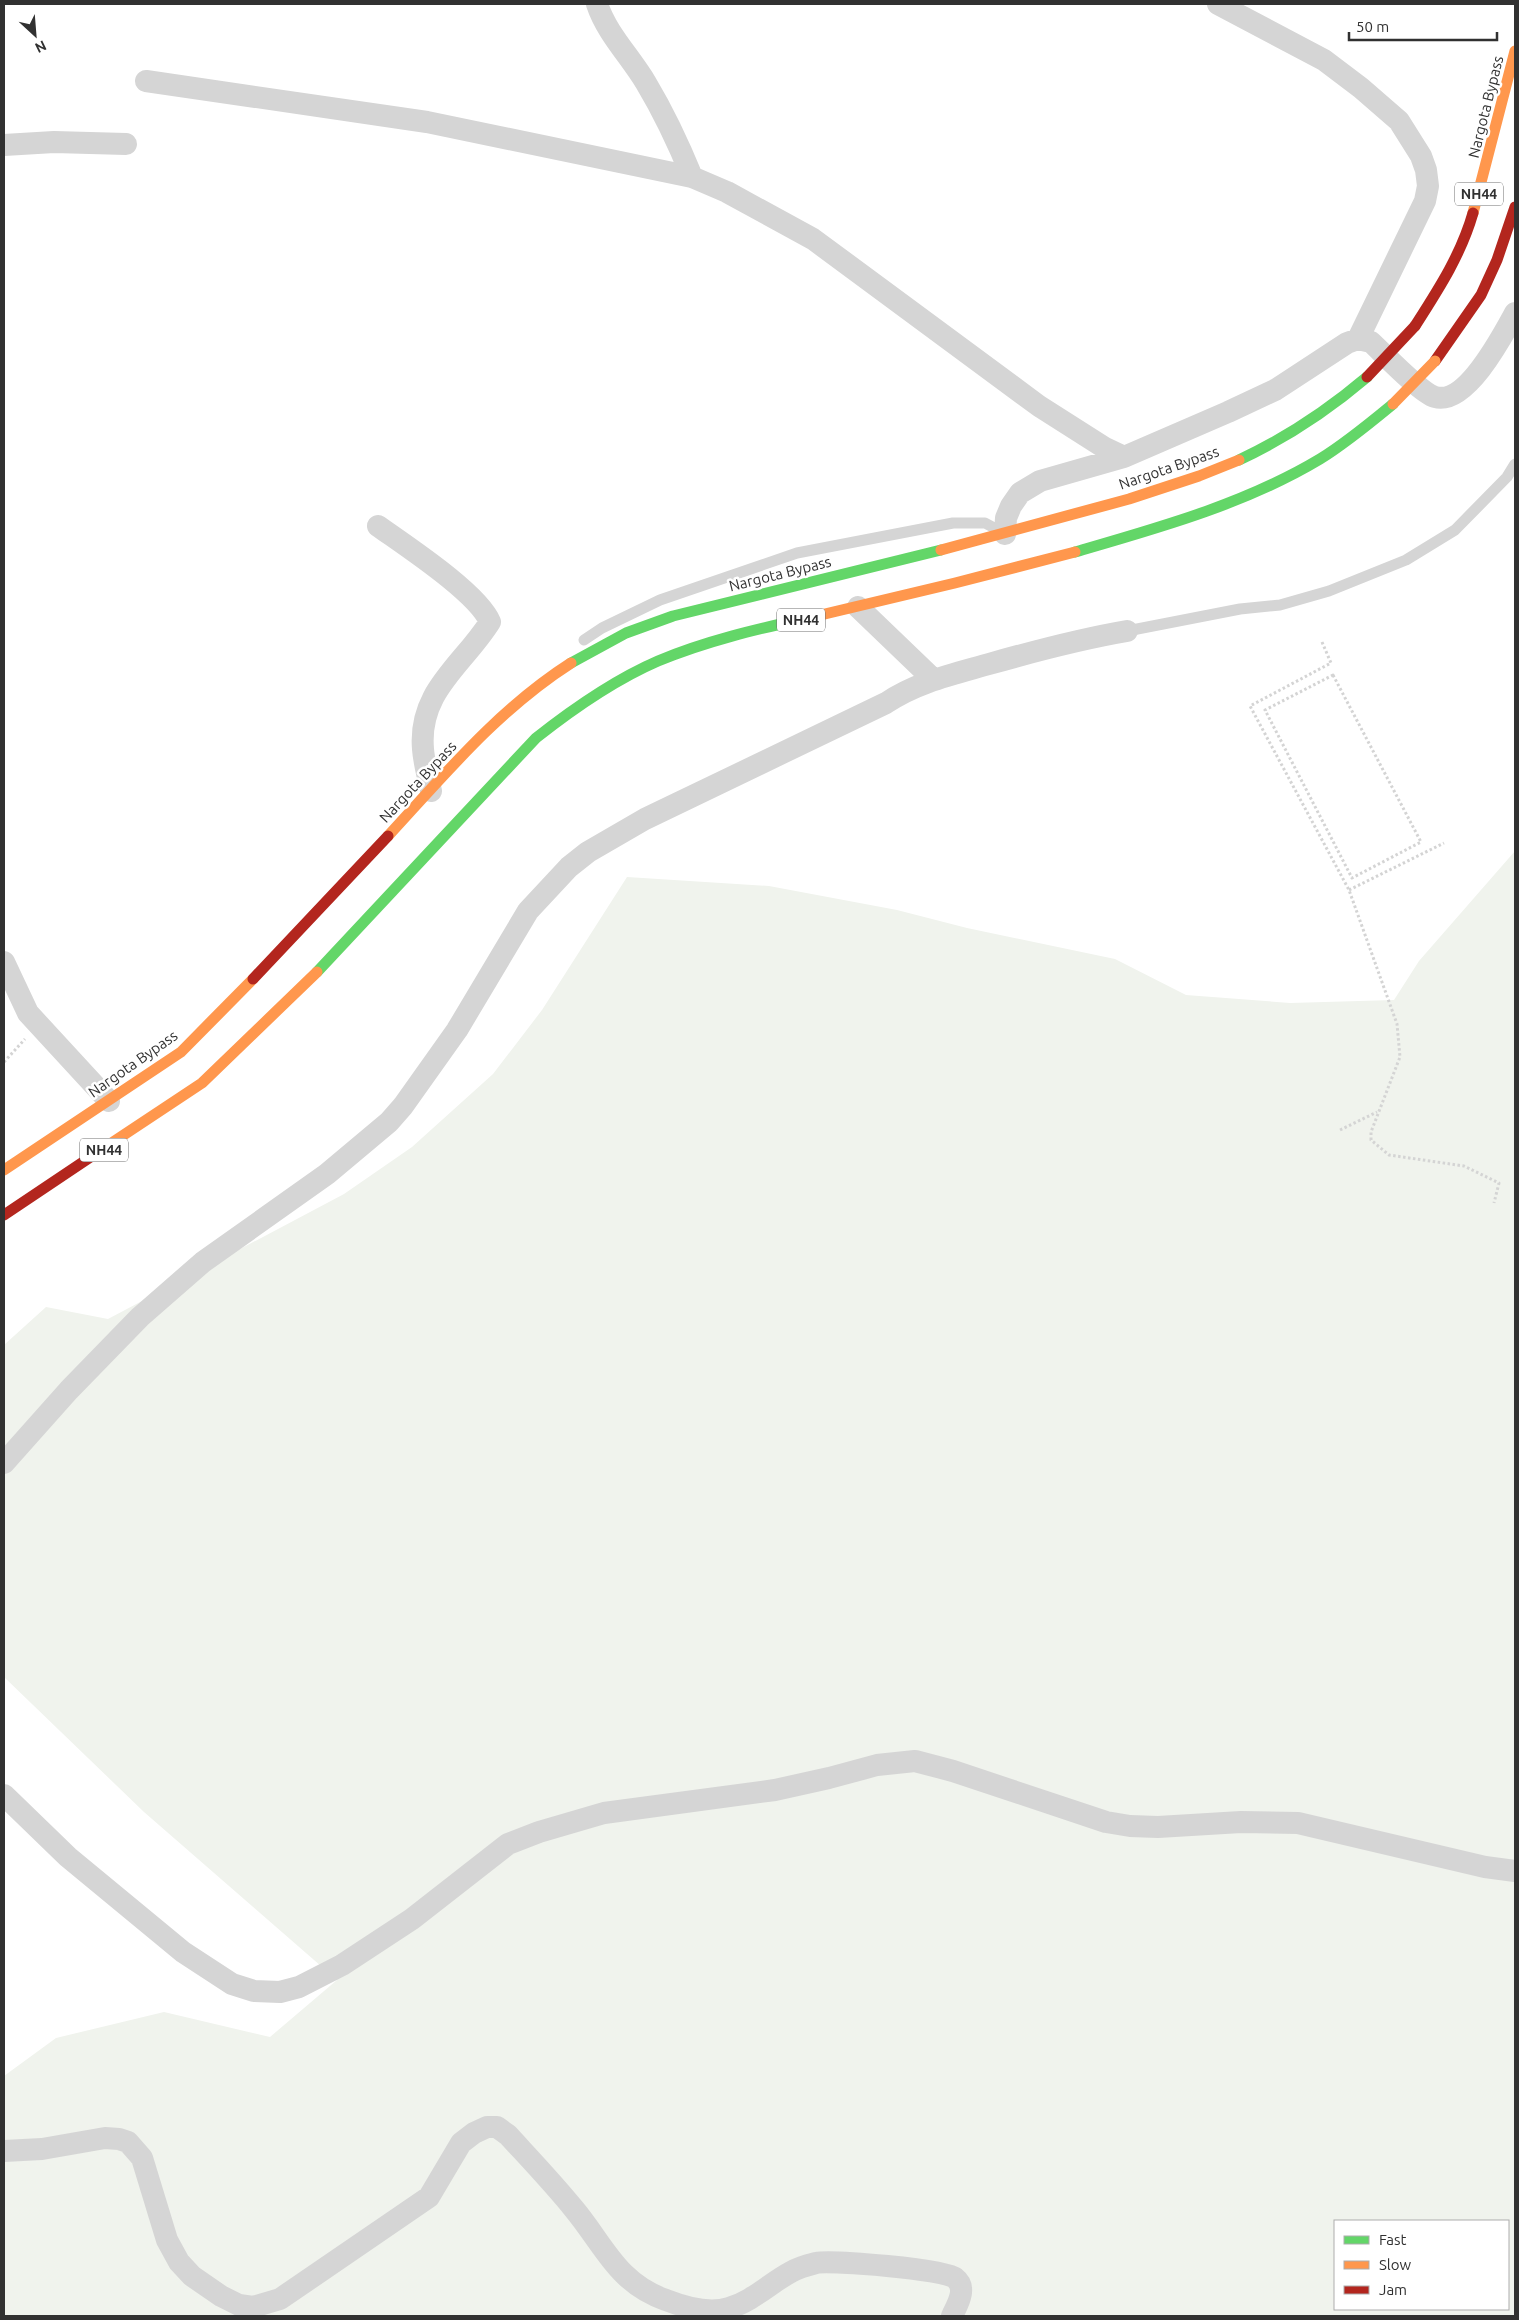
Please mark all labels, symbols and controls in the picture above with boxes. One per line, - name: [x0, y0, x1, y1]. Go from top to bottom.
- north arrow: [10, 10, 60, 60]
- scale bar: [1349, 10, 1496, 42]
- text: 50 m: [1356, 18, 1389, 35]
- text: N: [32, 37, 49, 56]
- street label: Nargota Bypass: [1465, 54, 1506, 160]
- road number: NH44: [1455, 182, 1503, 205]
- street label: Nargota Bypass: [1117, 442, 1221, 493]
- street label: Nargota Bypass: [727, 553, 833, 594]
- road number: NH44: [777, 608, 825, 632]
- street label: Nargota Bypass: [376, 738, 460, 826]
- street label: Nargota Bypass: [85, 1027, 180, 1101]
- road number: NH44: [80, 1138, 128, 1162]
- legend: [1334, 2220, 1509, 2310]
- text: Fast: [1379, 2231, 1407, 2248]
- text: Slow: [1379, 2256, 1412, 2273]
- text: Jam: [1379, 2281, 1407, 2298]

